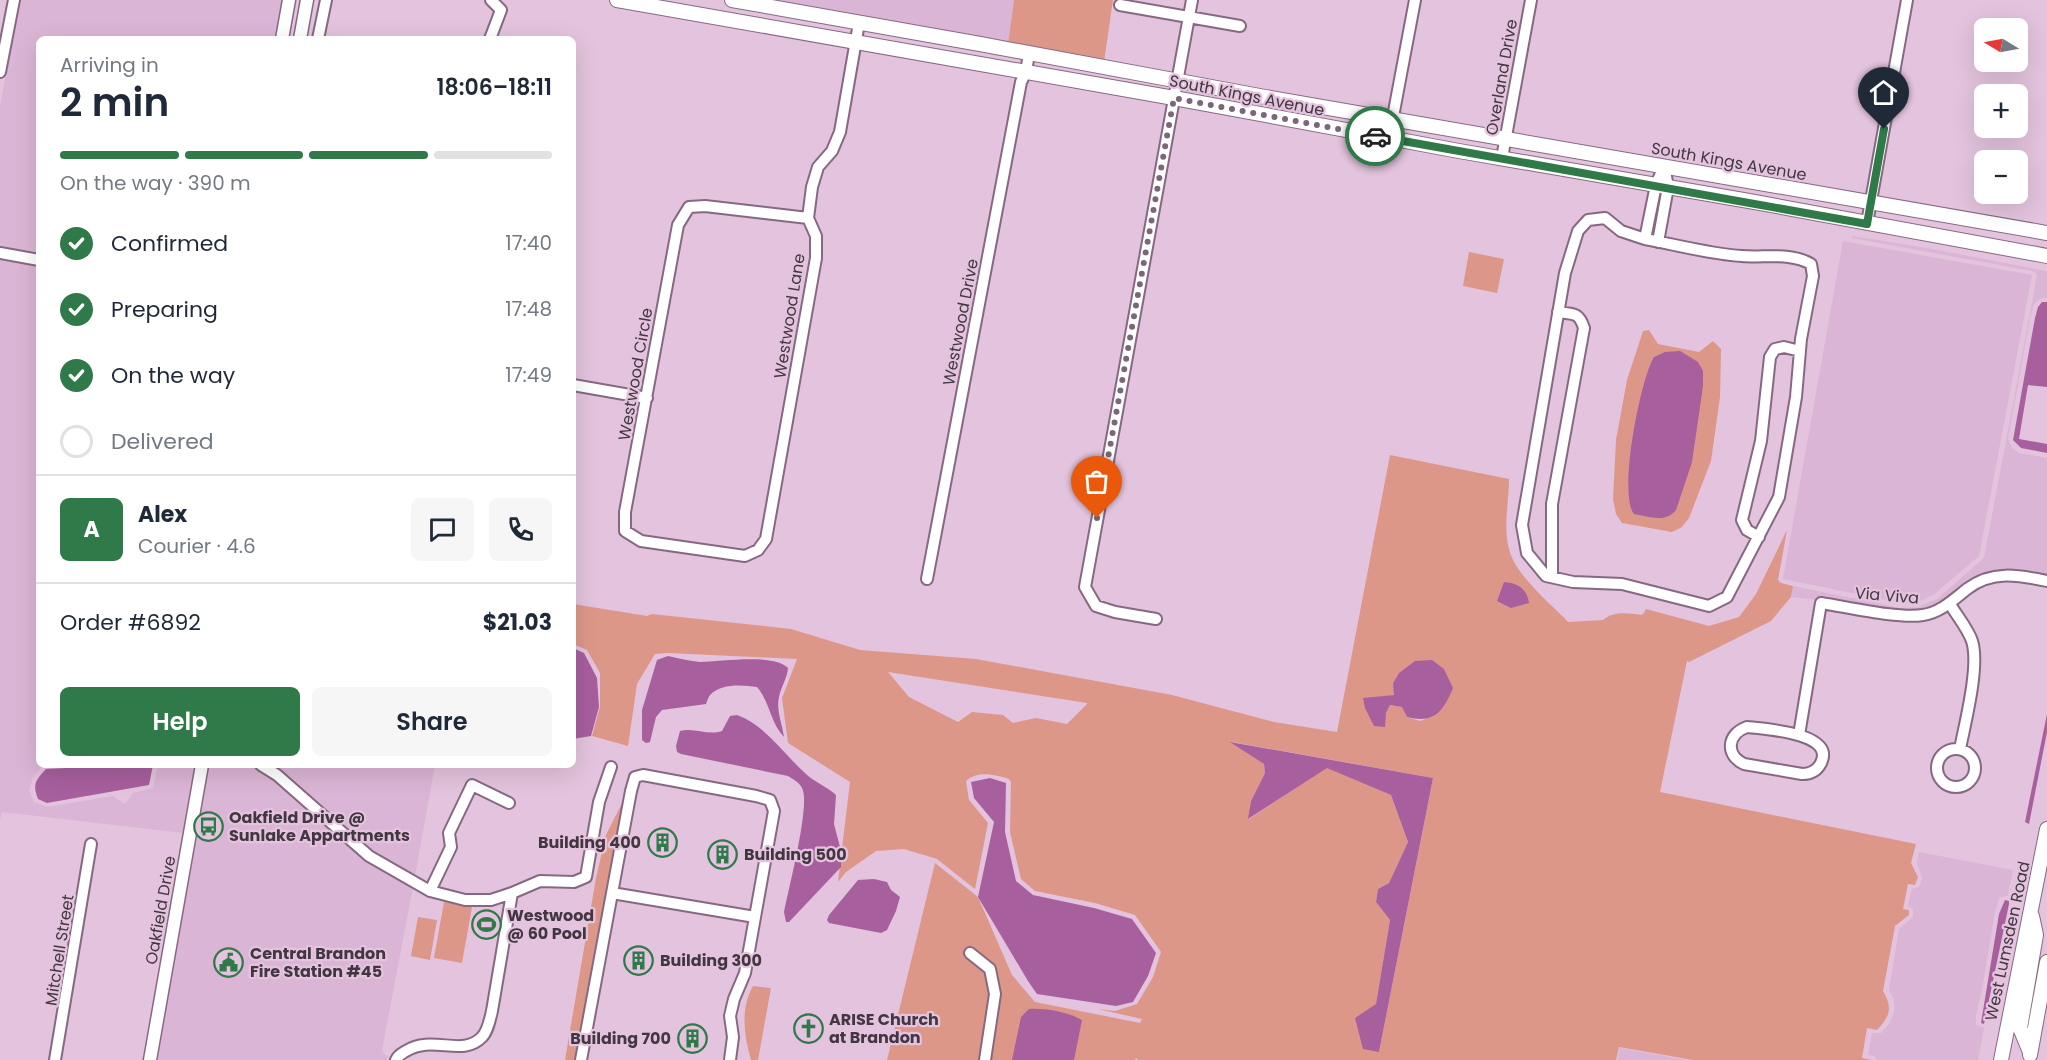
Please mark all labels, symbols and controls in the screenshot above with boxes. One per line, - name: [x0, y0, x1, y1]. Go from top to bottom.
- street label: Overland Drive: [1480, 17, 1523, 137]
- north arrow: [1974, 18, 2028, 72]
- map controls: [1974, 18, 2028, 204]
- text: Arriving in: [60, 51, 159, 79]
- pin: [1858, 67, 1909, 129]
- street label: South Kings Avenue: [1167, 69, 1326, 122]
- text: 18:06–18:11: [437, 72, 552, 103]
- text: 2 min: [60, 75, 169, 130]
- icon: home: [1867, 76, 1900, 109]
- button: +: [1974, 84, 2028, 138]
- courier: [1345, 106, 1405, 166]
- icon: car: [1359, 120, 1392, 153]
- street label: South Kings Avenue: [1649, 136, 1809, 187]
- button: −: [1974, 150, 2028, 204]
- text: On the way · 390 m: [60, 169, 251, 197]
- icon: check: [60, 227, 93, 260]
- text: Confirmed: [111, 228, 228, 259]
- text: 17:40: [505, 229, 552, 257]
- street label: Westwood Lane: [768, 252, 811, 380]
- street label: Westwood Drive: [937, 257, 984, 387]
- icon: check: [60, 293, 93, 326]
- text: Preparing: [111, 294, 218, 325]
- text: 17:48: [505, 295, 552, 323]
- street label: Westwood Circle: [613, 306, 658, 442]
- icon: check: [60, 359, 93, 392]
- text: On the way: [111, 360, 235, 391]
- text: 17:49: [505, 361, 552, 389]
- text: Delivered: [111, 426, 214, 457]
- pin: [1071, 456, 1122, 518]
- icon: bag: [1080, 465, 1113, 498]
- button: chat: [411, 498, 474, 561]
- button: phone: [489, 498, 552, 561]
- text: Alex: [138, 499, 187, 530]
- text: A: [83, 514, 100, 545]
- text: Courier · 4.6: [138, 532, 256, 560]
- street label: Via Viva: [1854, 581, 1920, 610]
- text: Order #6892: [60, 607, 201, 638]
- text: $21.03: [483, 607, 552, 638]
- button: Help: [60, 687, 300, 756]
- button: Share: [312, 687, 552, 756]
- place label: Oakfield Drive @ Sunlake Appartments: [229, 806, 410, 847]
- bus stop icon: Oakfield Drive @ Sunlake Appartments: [192, 810, 224, 842]
- building icon: Building 400: [646, 826, 678, 858]
- place label: Building 400: [538, 831, 641, 854]
- building icon: Building 500: [707, 838, 739, 870]
- place label: Building 500: [744, 843, 847, 866]
- street label: Oakfield Drive: [140, 854, 181, 966]
- street label: West Lumsden Road: [1979, 859, 2036, 1023]
- street label: Mitchell Street: [39, 893, 80, 1007]
- place label: Westwood @ 60 Pool: [507, 904, 594, 945]
- sports icon: Westwood @ 60 Pool: [470, 908, 502, 940]
- place label: Central Brandon Fire Station #45: [250, 942, 386, 983]
- building icon: Building 300: [623, 944, 655, 976]
- public building icon: Central Brandon Fire Station #45: [213, 946, 245, 978]
- place label: Building 300: [660, 949, 762, 972]
- place label: ARISE Church at Brandon: [829, 1008, 939, 1049]
- church icon: ARISE Church at Brandon: [792, 1012, 824, 1044]
- building icon: Building 700: [676, 1022, 708, 1054]
- place label: Building 700: [570, 1027, 671, 1050]

